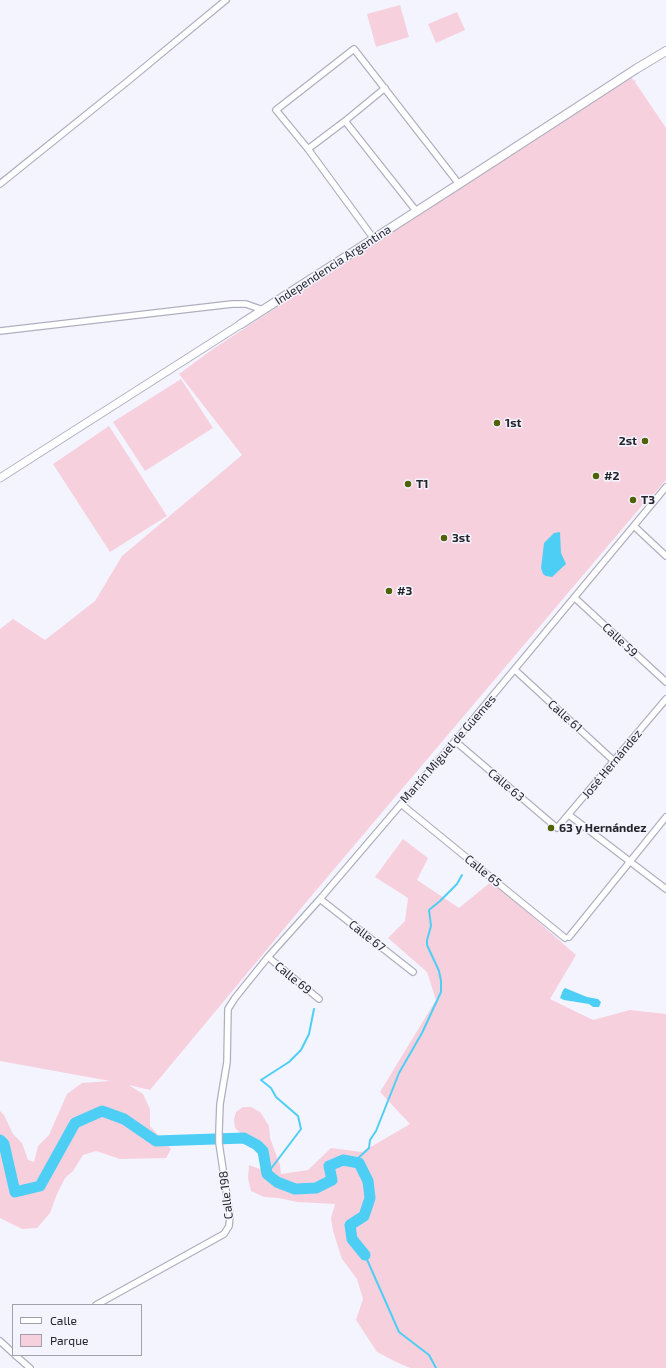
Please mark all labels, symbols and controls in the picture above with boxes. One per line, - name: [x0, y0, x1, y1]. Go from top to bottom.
- street label: Independencia Argentina: [272, 222, 394, 308]
- place label: 1st: [505, 416, 521, 430]
- marker: 1st: [492, 418, 502, 428]
- place label: 2st: [619, 434, 637, 448]
- marker: 2st: [640, 436, 650, 446]
- place label: #2: [604, 469, 620, 483]
- marker: #2: [591, 471, 601, 481]
- place label: T1: [416, 477, 428, 491]
- marker: T1: [403, 479, 413, 489]
- place label: T3: [641, 493, 655, 507]
- marker: T3: [628, 495, 638, 505]
- place label: 3st: [452, 531, 470, 545]
- marker: 3st: [439, 533, 449, 543]
- place label: #3: [397, 584, 412, 598]
- marker: #3: [384, 586, 394, 596]
- street label: Calle 59: [599, 620, 641, 660]
- street label: Martín Miguel de Güemes: [397, 692, 499, 806]
- street label: Calle 61: [545, 697, 585, 735]
- street label: José Hernández: [579, 727, 645, 801]
- street label: Calle 63: [485, 766, 527, 804]
- place label: 63 y Hernández: [559, 821, 647, 835]
- marker: 63 y Hernández: [546, 823, 556, 833]
- street label: Calle 65: [462, 852, 504, 890]
- street label: Calle 67: [346, 917, 388, 955]
- street label: Calle 69: [272, 959, 314, 997]
- street label: Calle 198: [216, 1170, 236, 1220]
- legend: [12, 1304, 142, 1356]
- text: Calle: [50, 1313, 77, 1327]
- text: Parque: [50, 1333, 88, 1347]

